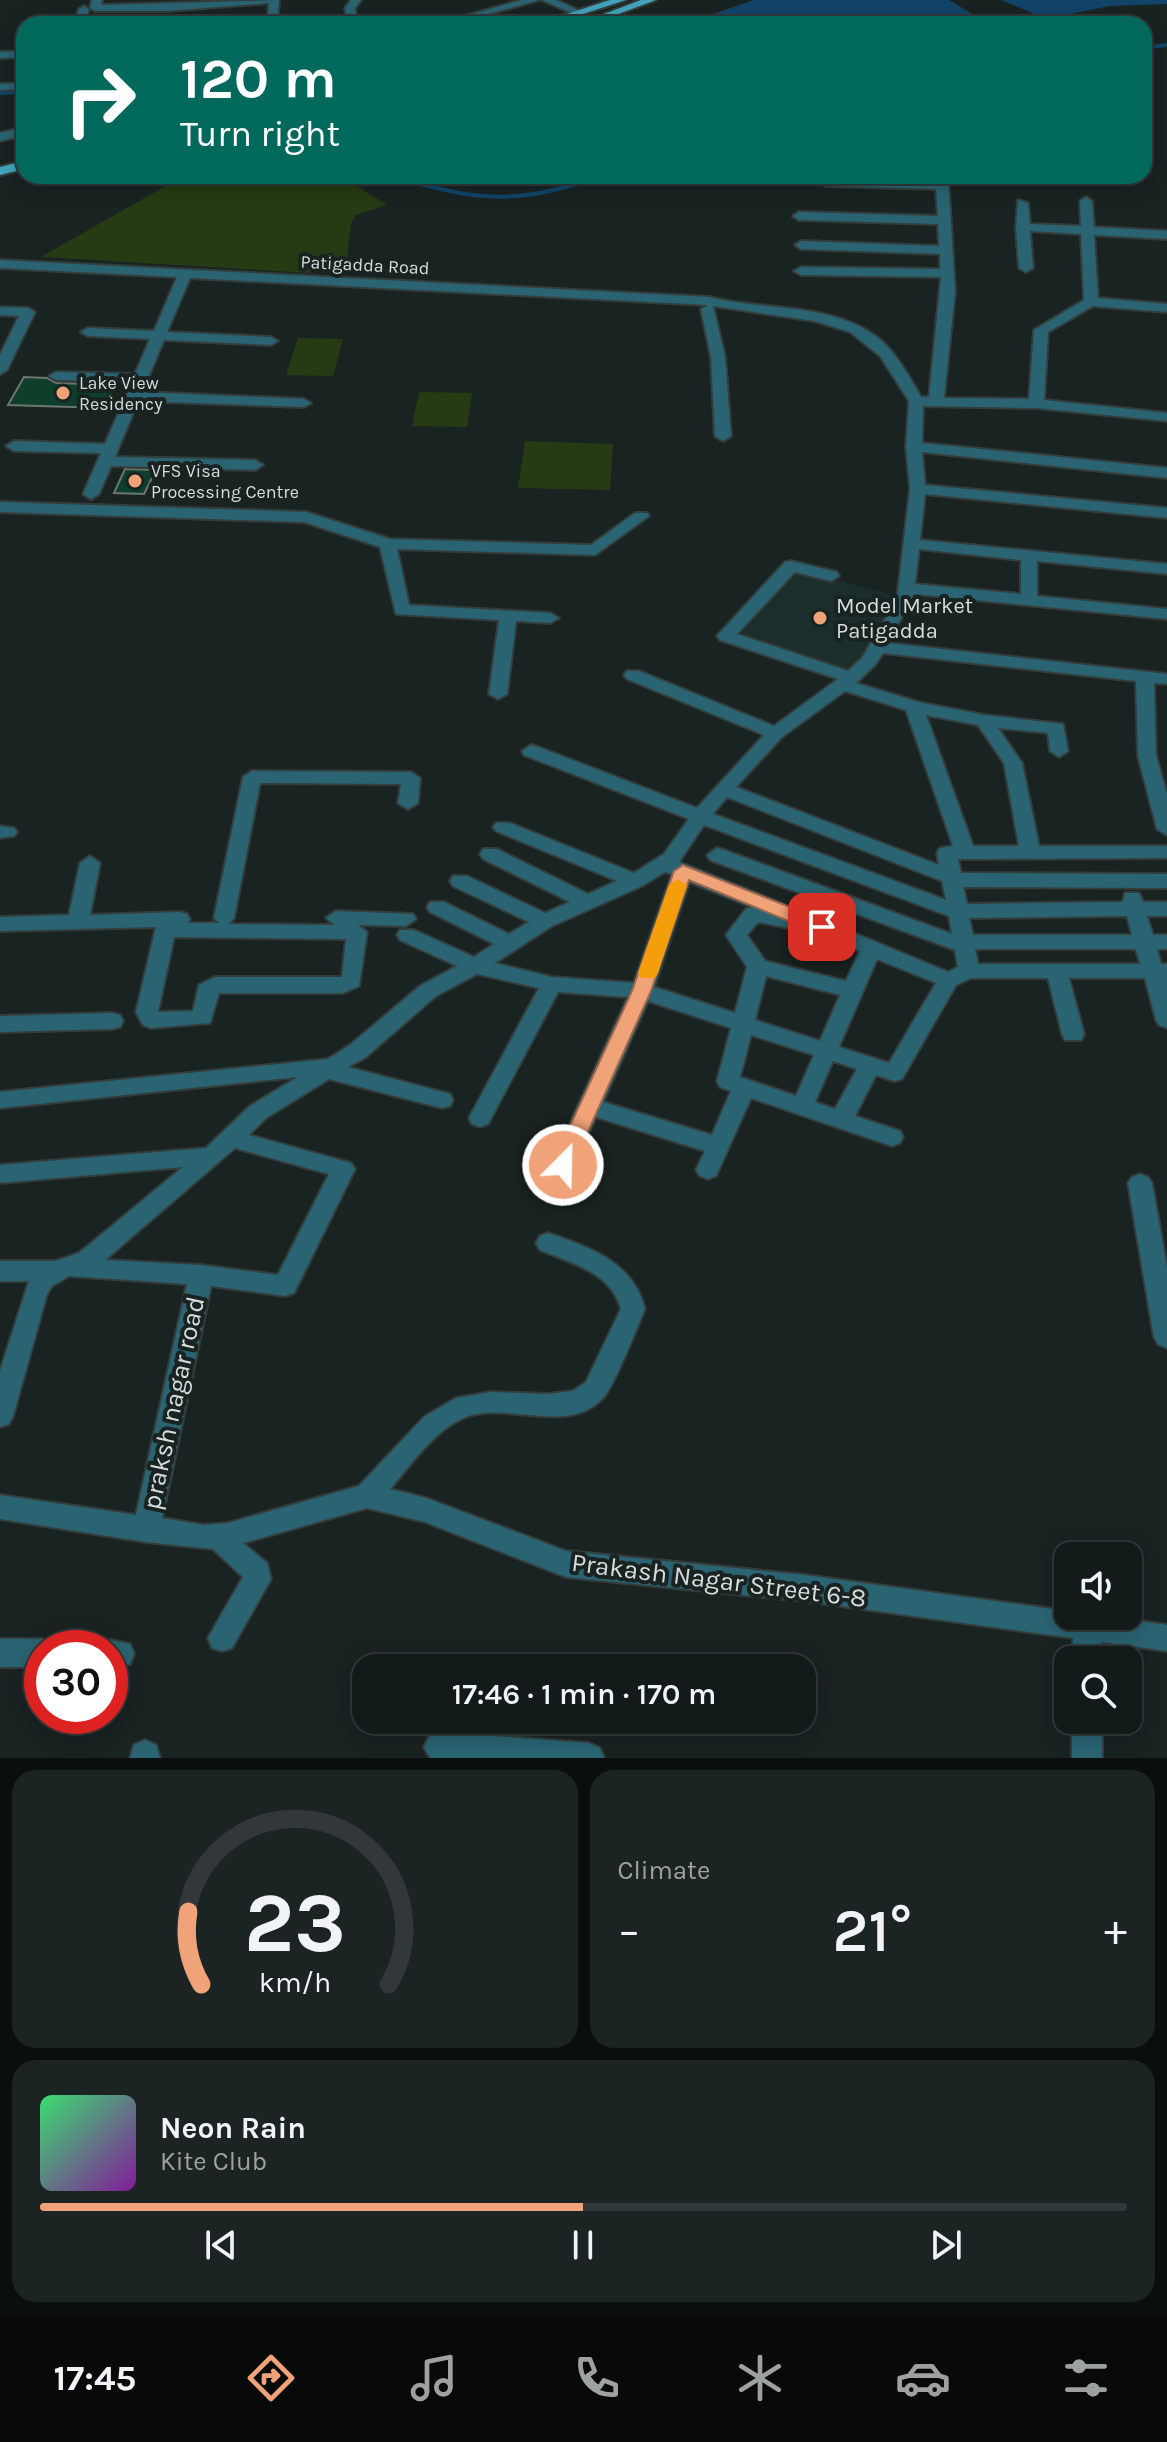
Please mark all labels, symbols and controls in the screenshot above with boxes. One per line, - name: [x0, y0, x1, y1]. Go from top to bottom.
- text: 120 m: [180, 46, 337, 111]
- icon: right: [48, 48, 152, 152]
- text: Turn right: [180, 113, 340, 155]
- street label: Patigadda Road: [300, 251, 430, 279]
- place label: Lake View Residency: [79, 372, 163, 415]
- marker: Lake View Residency: [54, 384, 72, 402]
- place label: VFS Visa Processing Centre: [151, 460, 299, 503]
- marker: VFS Visa Processing Centre: [126, 472, 144, 490]
- place label: Model Market Patigadda: [836, 593, 973, 644]
- marker: Model Market Patigadda: [811, 609, 829, 627]
- pin: [788, 893, 856, 961]
- icon: arrive: [800, 905, 844, 949]
- position arrow: [521, 1123, 605, 1207]
- street label: praksh nagar road: [136, 1294, 211, 1512]
- map controls: [1054, 1542, 1142, 1734]
- button: sound: [1054, 1542, 1142, 1630]
- street label: Prakash Nagar Street 6-8: [570, 1547, 868, 1614]
- speed limit sign: 30: [24, 1630, 128, 1734]
- button: search: [1054, 1646, 1142, 1734]
- text: 17:46 · 1 min · 170 m: [452, 1676, 716, 1712]
- text: Climate: [618, 1855, 710, 1886]
- text: 23: [244, 1875, 346, 1972]
- text: 21°: [833, 1896, 912, 1966]
- text: −: [618, 1905, 641, 1956]
- text: +: [1104, 1905, 1127, 1956]
- text: km/h: [259, 1966, 331, 1999]
- text: Neon Rain: [160, 2110, 306, 2146]
- text: Kite Club: [160, 2146, 267, 2177]
- icon: previous: [199, 2223, 243, 2267]
- icon: pause: [561, 2223, 605, 2267]
- icon: next: [924, 2223, 968, 2267]
- icon: directions: [243, 2350, 299, 2406]
- icon: music: [406, 2350, 462, 2406]
- icon: phone: [569, 2350, 625, 2406]
- icon: climate: [732, 2350, 788, 2406]
- icon: car: [895, 2350, 951, 2406]
- icon: filters: [1058, 2350, 1114, 2406]
- text: 17:45: [53, 2357, 136, 2399]

